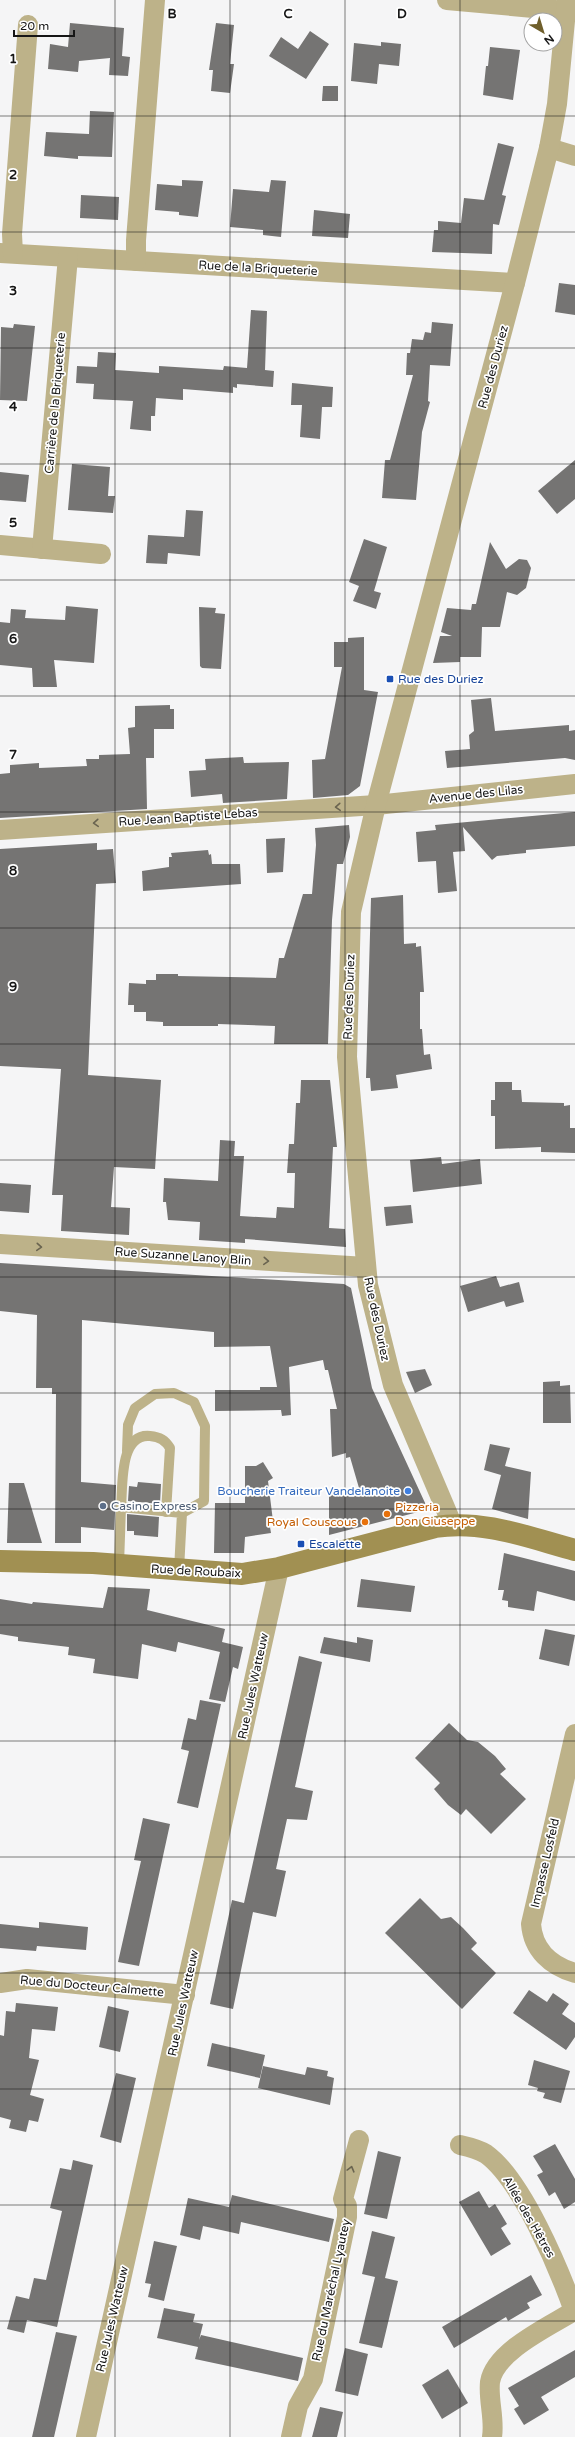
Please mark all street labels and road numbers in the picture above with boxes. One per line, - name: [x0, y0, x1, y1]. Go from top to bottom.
- street label: Rue de la Briqueterie: [198, 258, 318, 278]
- street label: Rue des Duriez: [475, 324, 511, 410]
- street label: Carrière de la Briqueterie: [42, 332, 68, 474]
- street label: Avenue des Lilas: [428, 782, 524, 806]
- street label: Rue Jean Baptiste Lebas: [118, 805, 258, 829]
- street label: Rue des Duriez: [341, 954, 357, 1040]
- street label: Rue Suzanne Lanoy Blin: [114, 1244, 252, 1268]
- street label: Rue des Duriez: [361, 1276, 393, 1362]
- street label: Rue de Roubaix: [151, 1562, 241, 1580]
- street label: Rue Jules Watteuw: [235, 1631, 271, 1740]
- street label: Impasse Losfeld: [528, 1817, 562, 1909]
- street label: Rue Jules Watteuw: [165, 1948, 201, 2057]
- street label: Rue du Docteur Calmette: [20, 1973, 165, 1999]
- street label: Allée des Hêtres: [500, 2174, 558, 2261]
- street label: Rue du Maréchal Lyautey: [309, 2217, 353, 2362]
- street label: Rue Jules Watteuw: [93, 2264, 131, 2373]

